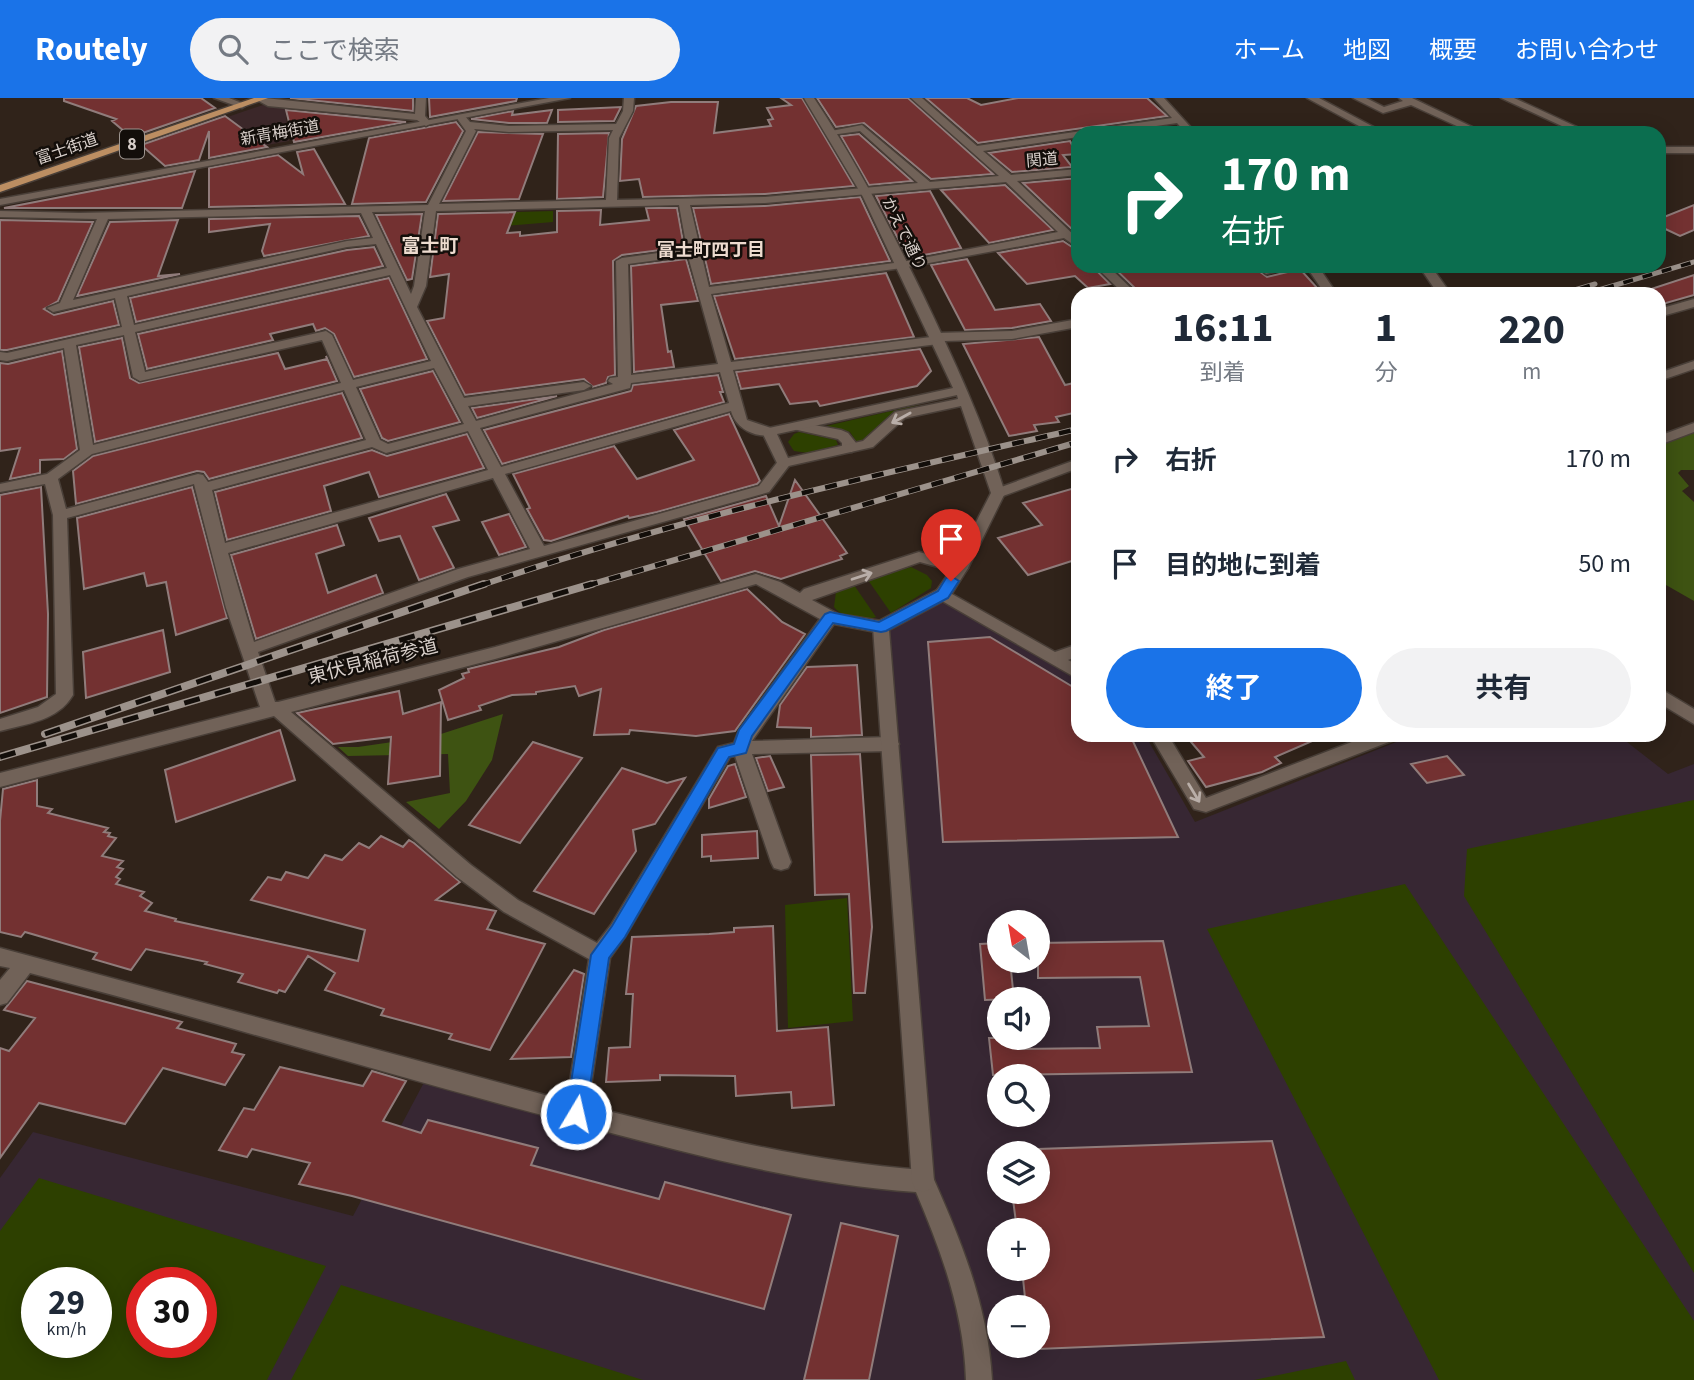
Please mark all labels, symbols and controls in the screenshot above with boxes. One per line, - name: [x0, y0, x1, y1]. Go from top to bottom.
- search box: [190, 18, 680, 81]
- text: Routely: [35, 26, 148, 73]
- icon: search: [214, 30, 252, 68]
- text: ここで検索: [270, 32, 400, 69]
- text: ホーム: [1234, 33, 1305, 68]
- text: 地図: [1343, 33, 1391, 68]
- text: 概要: [1429, 33, 1477, 68]
- text: お問い合わせ: [1515, 33, 1659, 68]
- street label: 新青梅街道: [239, 115, 321, 151]
- street label: 富士街道: [33, 128, 101, 170]
- road number: 8: [120, 130, 144, 158]
- text: 170 m: [1221, 140, 1350, 210]
- street label: 関道: [1025, 148, 1059, 172]
- icon: right: [1106, 154, 1197, 245]
- street label: かえで通り: [877, 193, 931, 275]
- text: 右折: [1221, 209, 1285, 255]
- district label: 富士町: [401, 233, 459, 260]
- district label: 富士町四丁目: [657, 238, 765, 263]
- text: 16:11: [1172, 298, 1273, 358]
- text: 1: [1375, 298, 1397, 358]
- text: 220: [1498, 300, 1565, 360]
- text: m: [1522, 355, 1541, 388]
- text: 到着: [1200, 356, 1246, 389]
- text: 分: [1374, 356, 1397, 389]
- one-way arrow: [891, 411, 911, 425]
- icon: right: [1106, 440, 1144, 478]
- text: 170 m: [1565, 440, 1631, 477]
- text: 右折: [1165, 442, 1217, 479]
- pin: [921, 509, 981, 581]
- icon: arrive: [932, 520, 970, 558]
- icon: arrive: [1106, 545, 1144, 583]
- text: 50 m: [1578, 545, 1631, 582]
- text: 目的地に到着: [1165, 547, 1321, 584]
- one-way arrow: [850, 569, 872, 581]
- street label: 東伏見稲荷参道: [305, 633, 441, 691]
- button: 終了: [1106, 648, 1362, 728]
- button: 共有: [1376, 648, 1631, 728]
- one-way arrow: [1187, 783, 1201, 803]
- north arrow: [987, 910, 1050, 973]
- map controls: [987, 910, 1050, 1358]
- button: sound: [987, 987, 1050, 1050]
- button: search: [987, 1064, 1050, 1127]
- position arrow: [539, 1077, 613, 1151]
- button: layers: [987, 1141, 1050, 1204]
- button: +: [987, 1218, 1050, 1281]
- speed limit sign: 30: [126, 1267, 217, 1358]
- text: 29: [48, 1278, 85, 1328]
- button: −: [987, 1295, 1050, 1358]
- text: km/h: [47, 1317, 86, 1342]

